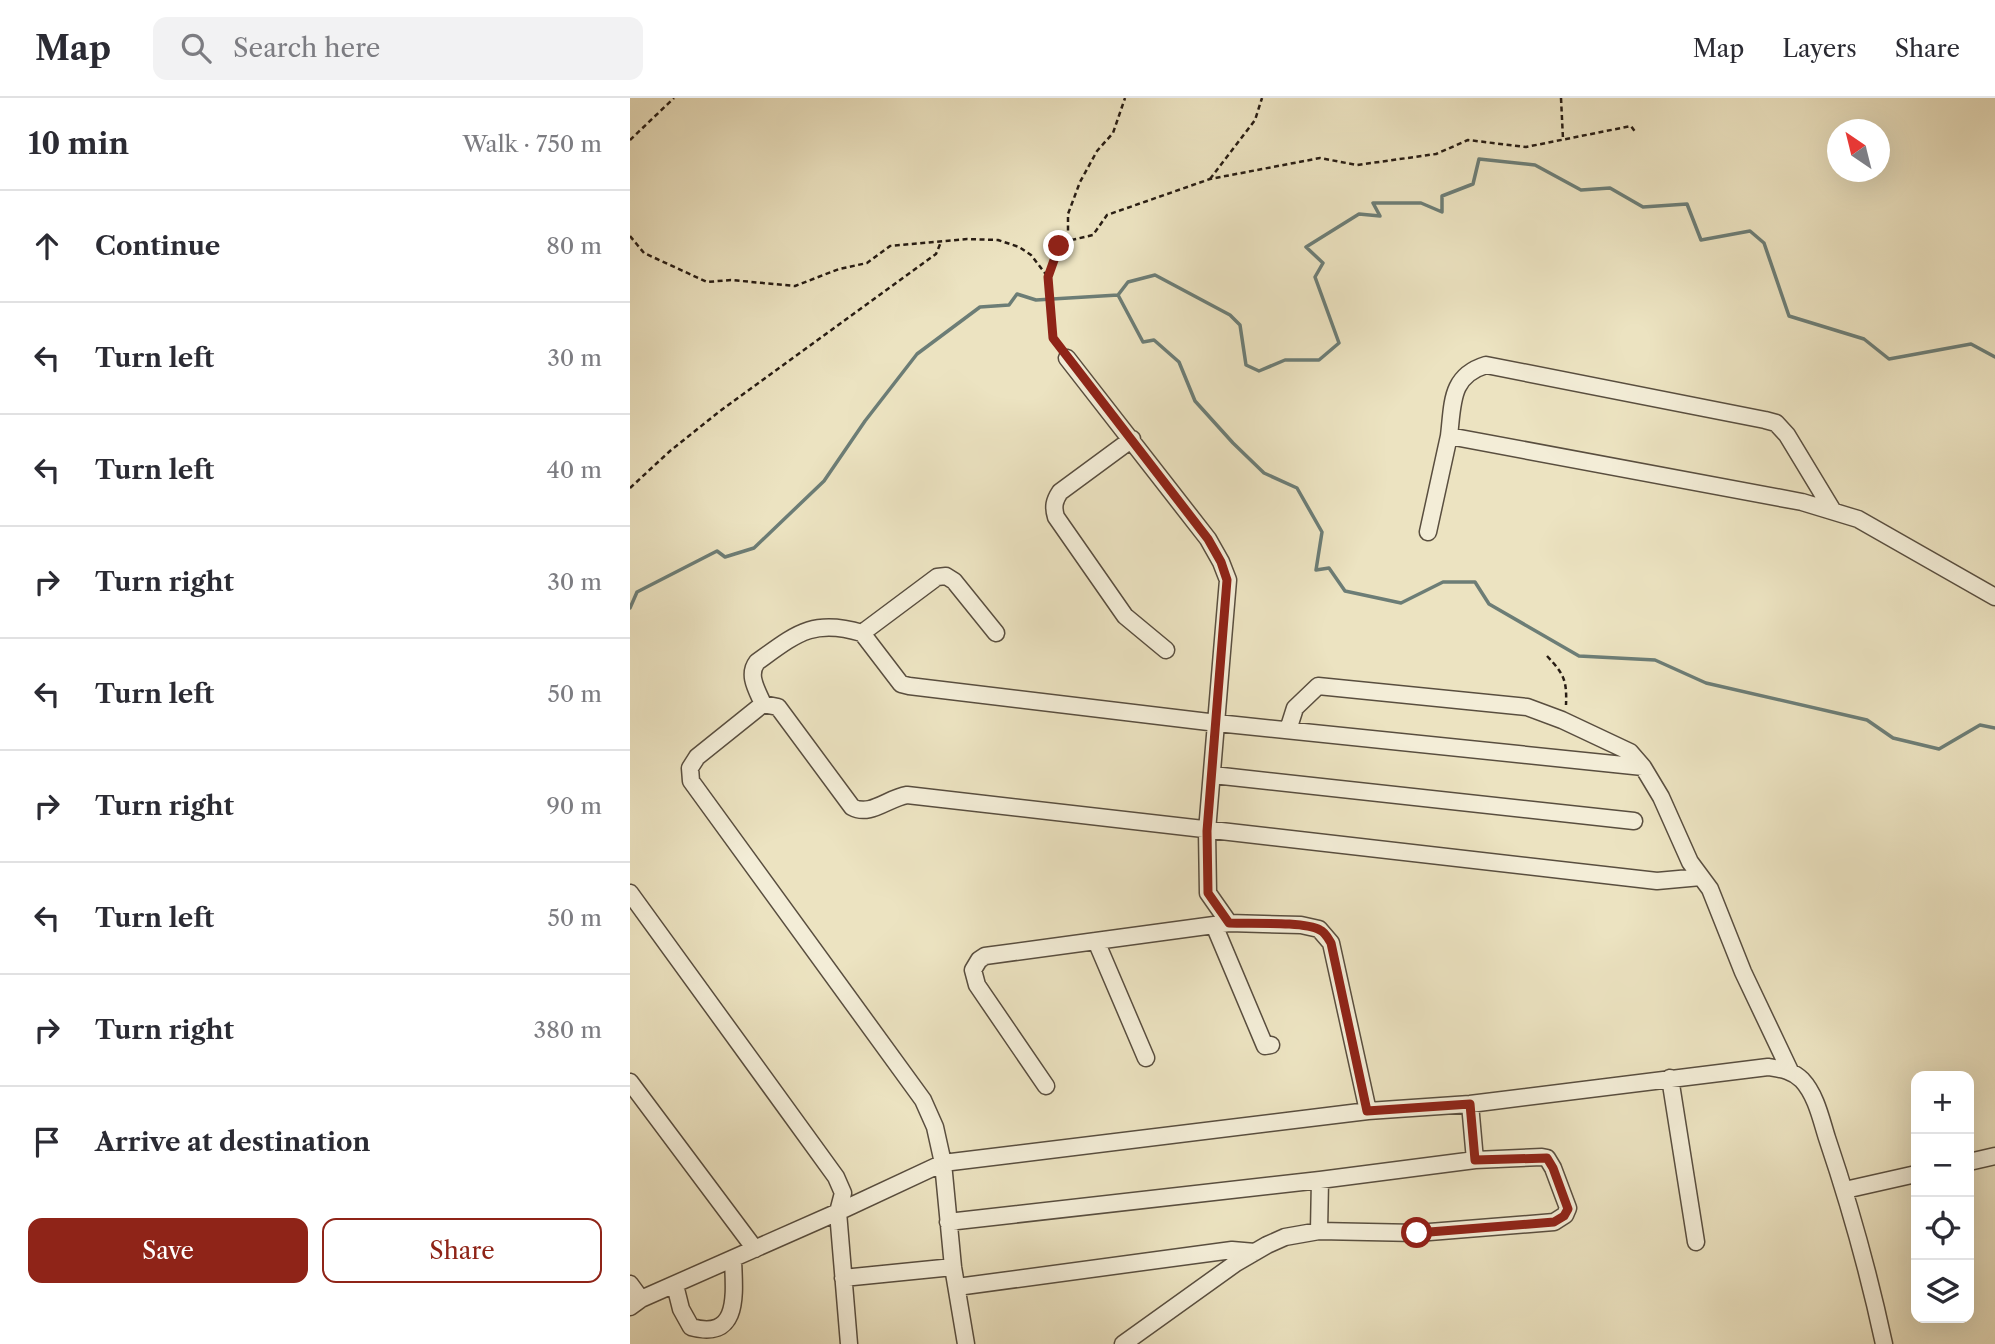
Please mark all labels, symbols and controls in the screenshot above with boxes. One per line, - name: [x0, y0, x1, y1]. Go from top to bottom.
- search box: [153, 17, 643, 80]
- text: Map: [35, 28, 111, 69]
- icon: search: [177, 29, 215, 67]
- text: Search here: [233, 32, 380, 64]
- text: Map: [1693, 34, 1744, 63]
- text: Layers: [1782, 34, 1857, 63]
- text: Share: [1895, 34, 1960, 63]
- north arrow: [1827, 119, 1890, 182]
- text: 10 min: [28, 125, 129, 162]
- text: Walk · 750 m: [462, 130, 602, 158]
- icon: ahead: [28, 227, 66, 265]
- text: Continue: [95, 230, 220, 262]
- route end: [1043, 230, 1074, 261]
- text: 80 m: [546, 232, 602, 260]
- icon: left: [28, 339, 66, 377]
- text: Turn left: [95, 342, 214, 374]
- text: 30 m: [547, 344, 602, 372]
- icon: left: [28, 451, 66, 489]
- text: Turn left: [95, 454, 214, 486]
- text: 40 m: [547, 456, 602, 484]
- icon: right: [28, 563, 66, 601]
- text: Turn right: [95, 566, 234, 598]
- text: 30 m: [547, 568, 602, 596]
- icon: left: [28, 675, 66, 713]
- text: Turn left: [95, 678, 214, 710]
- text: 50 m: [547, 680, 602, 708]
- icon: right: [28, 787, 66, 825]
- text: Turn right: [95, 790, 234, 822]
- text: 90 m: [546, 792, 602, 820]
- icon: left: [28, 899, 66, 937]
- text: Turn left: [95, 902, 214, 934]
- text: 50 m: [547, 904, 602, 932]
- icon: right: [28, 1011, 66, 1049]
- text: Turn right: [95, 1014, 234, 1046]
- text: 380 m: [534, 1016, 602, 1044]
- map controls: [1911, 1071, 1974, 1323]
- button: +: [1911, 1071, 1974, 1134]
- icon: arrive: [28, 1123, 66, 1161]
- text: Arrive at destination: [95, 1126, 370, 1158]
- button: −: [1911, 1134, 1974, 1197]
- button: locate: [1911, 1197, 1974, 1260]
- route start: [1401, 1217, 1432, 1248]
- button: Save: [28, 1218, 308, 1283]
- button: Share: [322, 1218, 602, 1283]
- button: layers: [1911, 1260, 1974, 1323]

